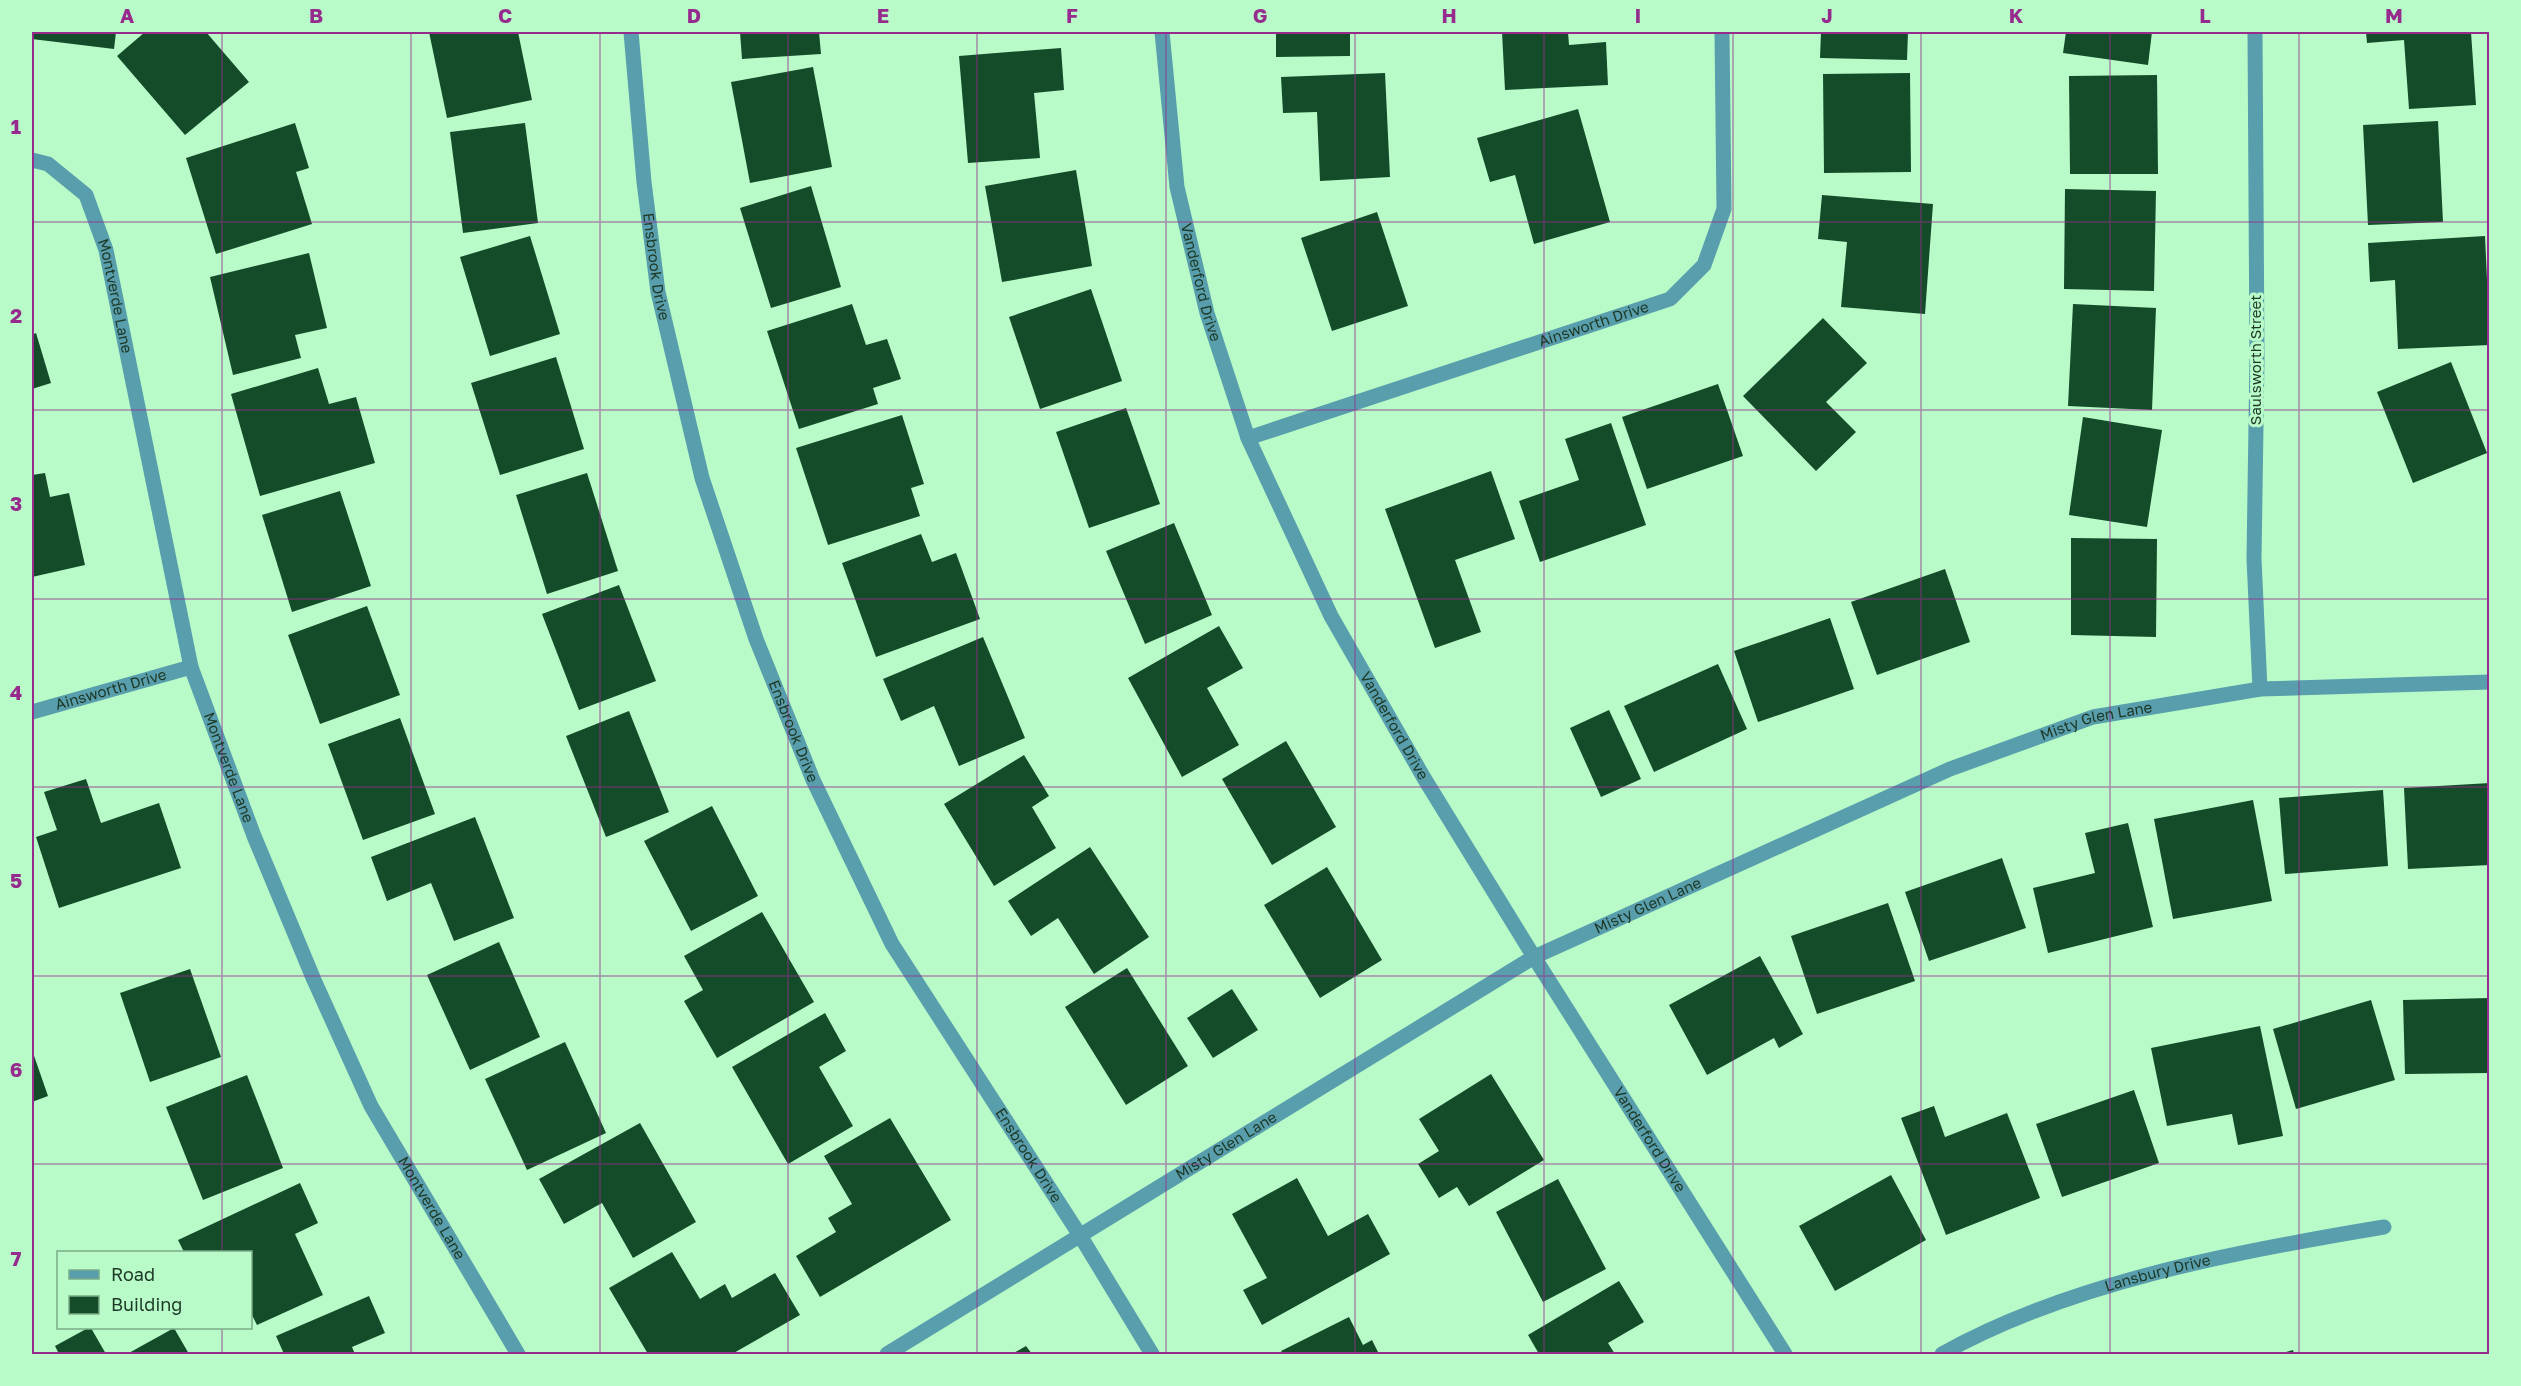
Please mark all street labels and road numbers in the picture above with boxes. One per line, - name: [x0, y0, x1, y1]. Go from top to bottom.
- street label: Ensbrook Drive: [640, 212, 674, 322]
- street label: Vanderford Drive: [1178, 221, 1226, 344]
- street label: Montverde Lane: [95, 236, 137, 355]
- street label: Saulsworth Street: [2246, 295, 2264, 425]
- street label: Ainsworth Drive: [1536, 297, 1651, 350]
- street label: Ainsworth Drive: [53, 664, 169, 713]
- street label: Vanderford Drive: [1357, 668, 1433, 783]
- street label: Ensbrook Drive: [766, 677, 823, 785]
- street label: Misty Glen Lane: [2037, 697, 2154, 743]
- street label: Montverde Lane: [201, 709, 258, 825]
- street label: Misty Glen Lane: [1591, 873, 1704, 937]
- street label: Vanderford Drive: [1610, 1083, 1690, 1195]
- street label: Ensbrook Drive: [992, 1104, 1066, 1206]
- street label: Misty Glen Lane: [1172, 1107, 1280, 1183]
- street label: Montverde Lane: [395, 1153, 470, 1263]
- street label: Lansbury Drive: [2102, 1250, 2212, 1295]

